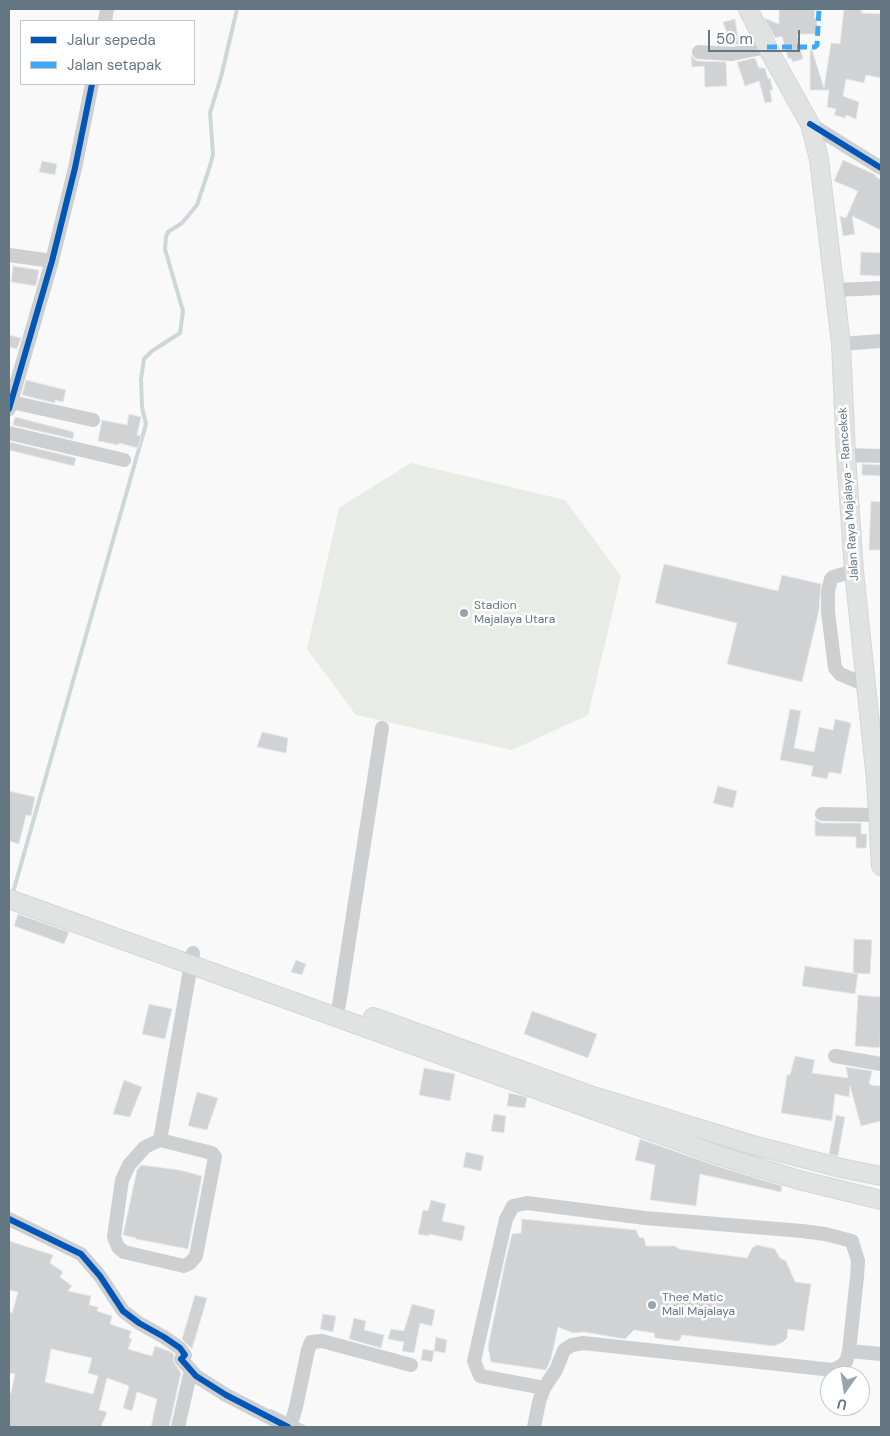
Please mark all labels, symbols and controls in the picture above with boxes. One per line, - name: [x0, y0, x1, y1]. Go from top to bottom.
- legend: [20, 20, 195, 85]
- scale bar: [710, 20, 802, 52]
- text: 50 m: [716, 29, 753, 49]
- text: Jalur sepeda: [67, 30, 156, 50]
- text: Jalan setapak: [67, 55, 162, 75]
- street label: Jalan Raya Majalaya - Rancekek: [836, 406, 862, 582]
- place label: Stadion Majalaya Utara: [474, 599, 555, 627]
- marker: Stadion Majalaya Utara: [458, 607, 470, 619]
- place label: Thee Matic Mall Majalaya: [662, 1291, 735, 1319]
- marker: Thee Matic Mall Majalaya: [646, 1299, 658, 1311]
- north arrow: [820, 1366, 870, 1416]
- text: U: [835, 1395, 849, 1414]

